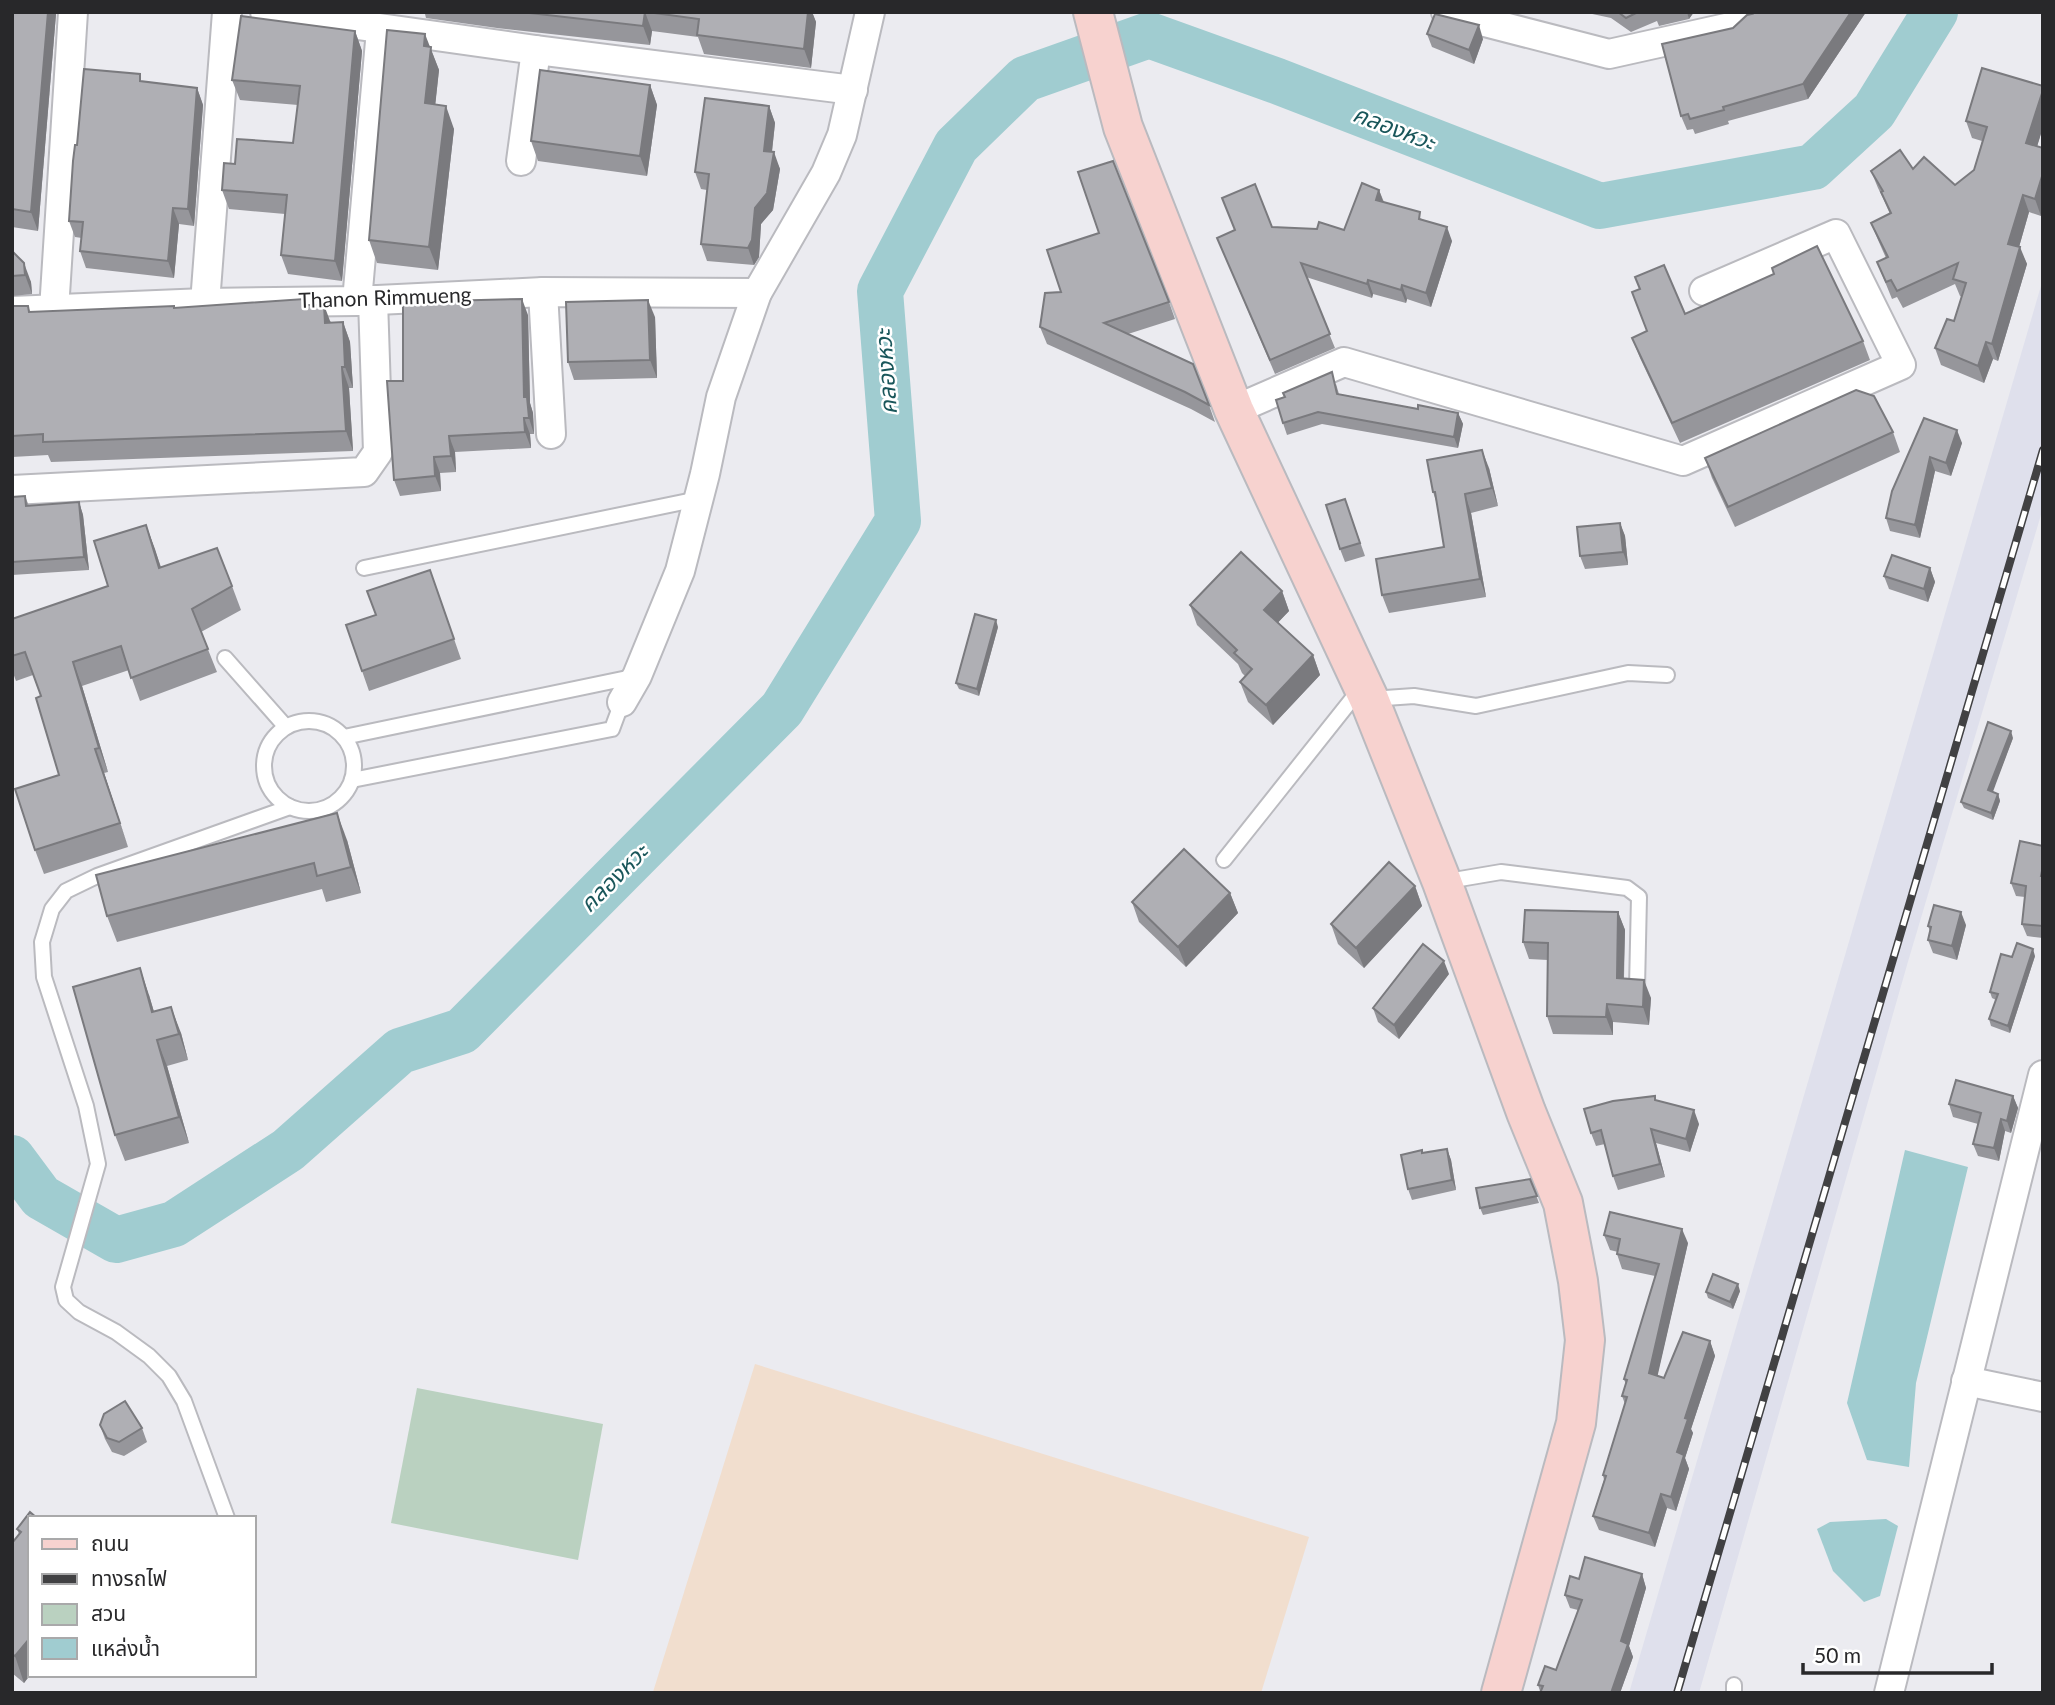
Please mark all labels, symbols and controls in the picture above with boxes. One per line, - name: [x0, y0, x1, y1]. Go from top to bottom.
- water label: คลองหวะ: [1349, 99, 1441, 156]
- street label: Thanon Rimmueng: [298, 281, 472, 312]
- water label: คลองหวะ: [868, 326, 902, 416]
- water label: คลองหวะ: [573, 836, 655, 917]
- legend: [28, 1516, 256, 1677]
- text: ถนน: [91, 1530, 129, 1555]
- text: ทางรถไฟ: [91, 1565, 167, 1590]
- text: สวน: [91, 1600, 126, 1625]
- scale bar: [1803, 1632, 1992, 1676]
- text: แหล่งน้ำ: [91, 1634, 160, 1660]
- text: 50 m: [1814, 1642, 1861, 1667]

